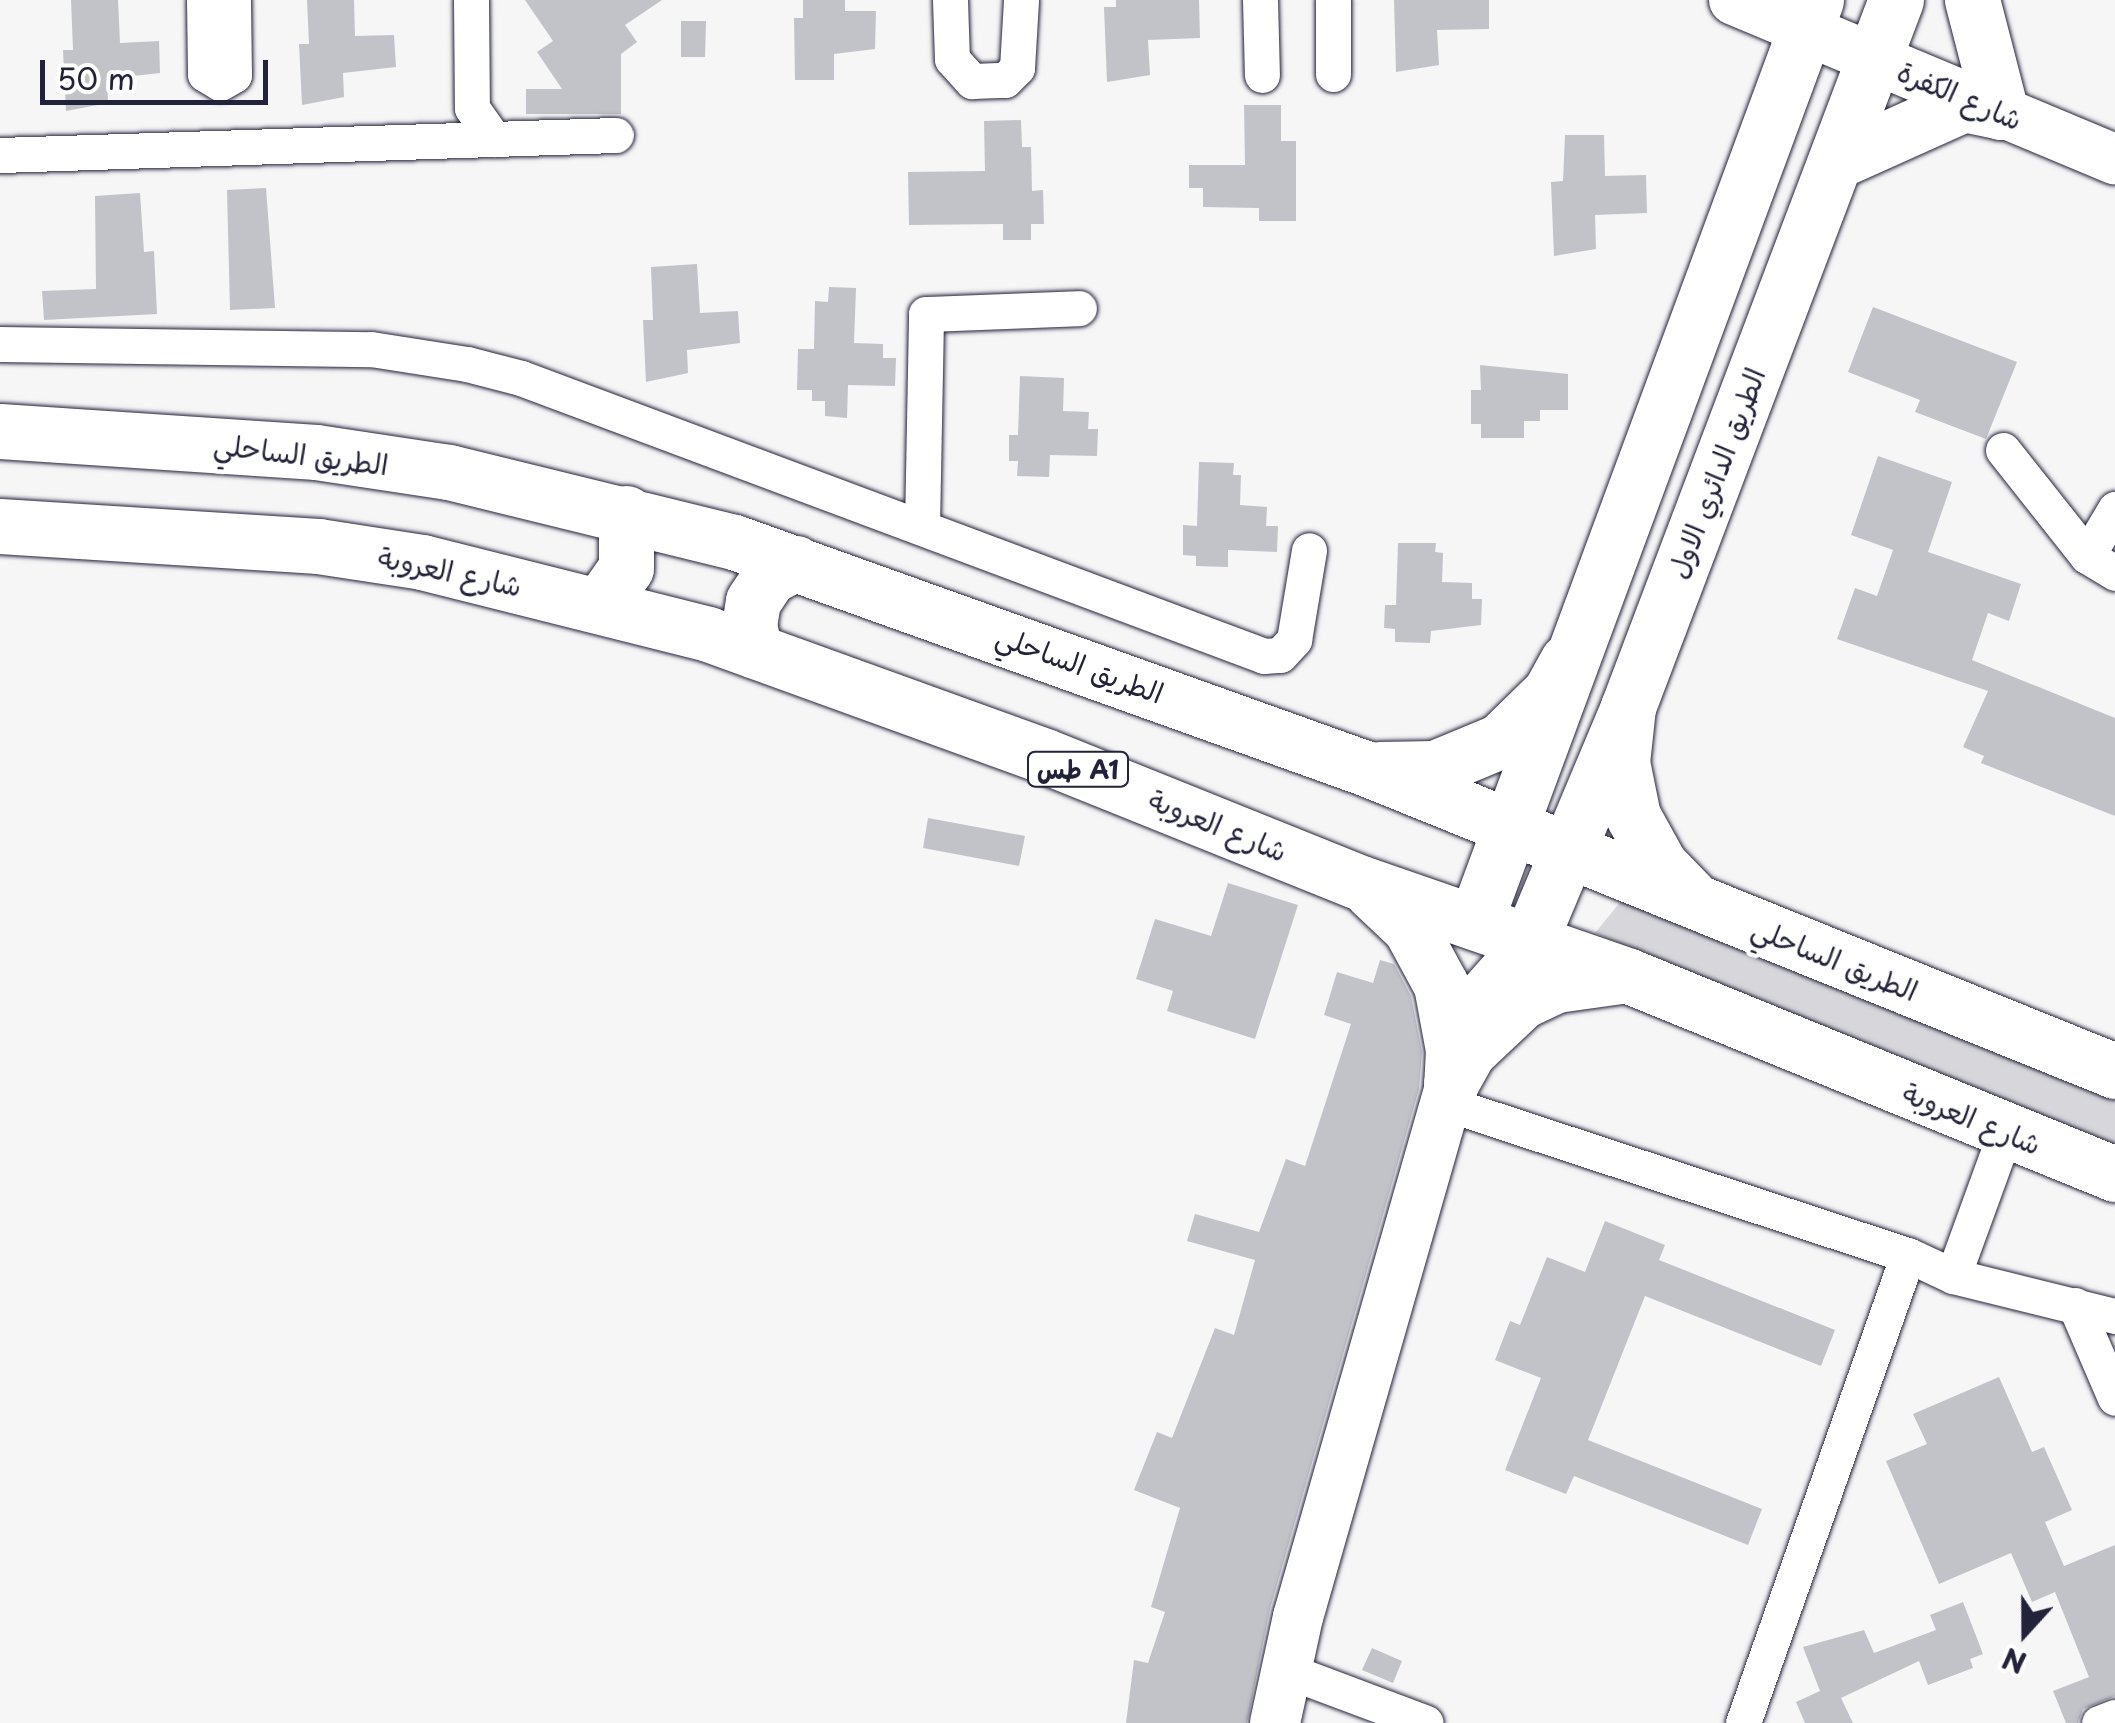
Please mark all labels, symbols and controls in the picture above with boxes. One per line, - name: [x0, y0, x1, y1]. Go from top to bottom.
- scale bar: [45, 40, 272, 102]
- street label: شارع الكفرة: [1893, 54, 2027, 136]
- text: 50 m: [57, 55, 135, 100]
- street label: الطريق الدائري الاول: [1660, 363, 1772, 583]
- street label: الطريق الساحلي: [212, 427, 390, 481]
- street label: شارع العروبة: [375, 539, 525, 603]
- street label: الطريق الساحلي: [992, 618, 1168, 710]
- road number: طس A1: [1026, 749, 1130, 789]
- street label: شارع العروبة: [1144, 782, 1292, 868]
- street label: الطريق الساحلي: [1747, 911, 1923, 1007]
- street label: شارع العروبة: [1898, 1075, 2046, 1161]
- north arrow: [1975, 1583, 2075, 1683]
- text: N: [1996, 1637, 2032, 1686]

